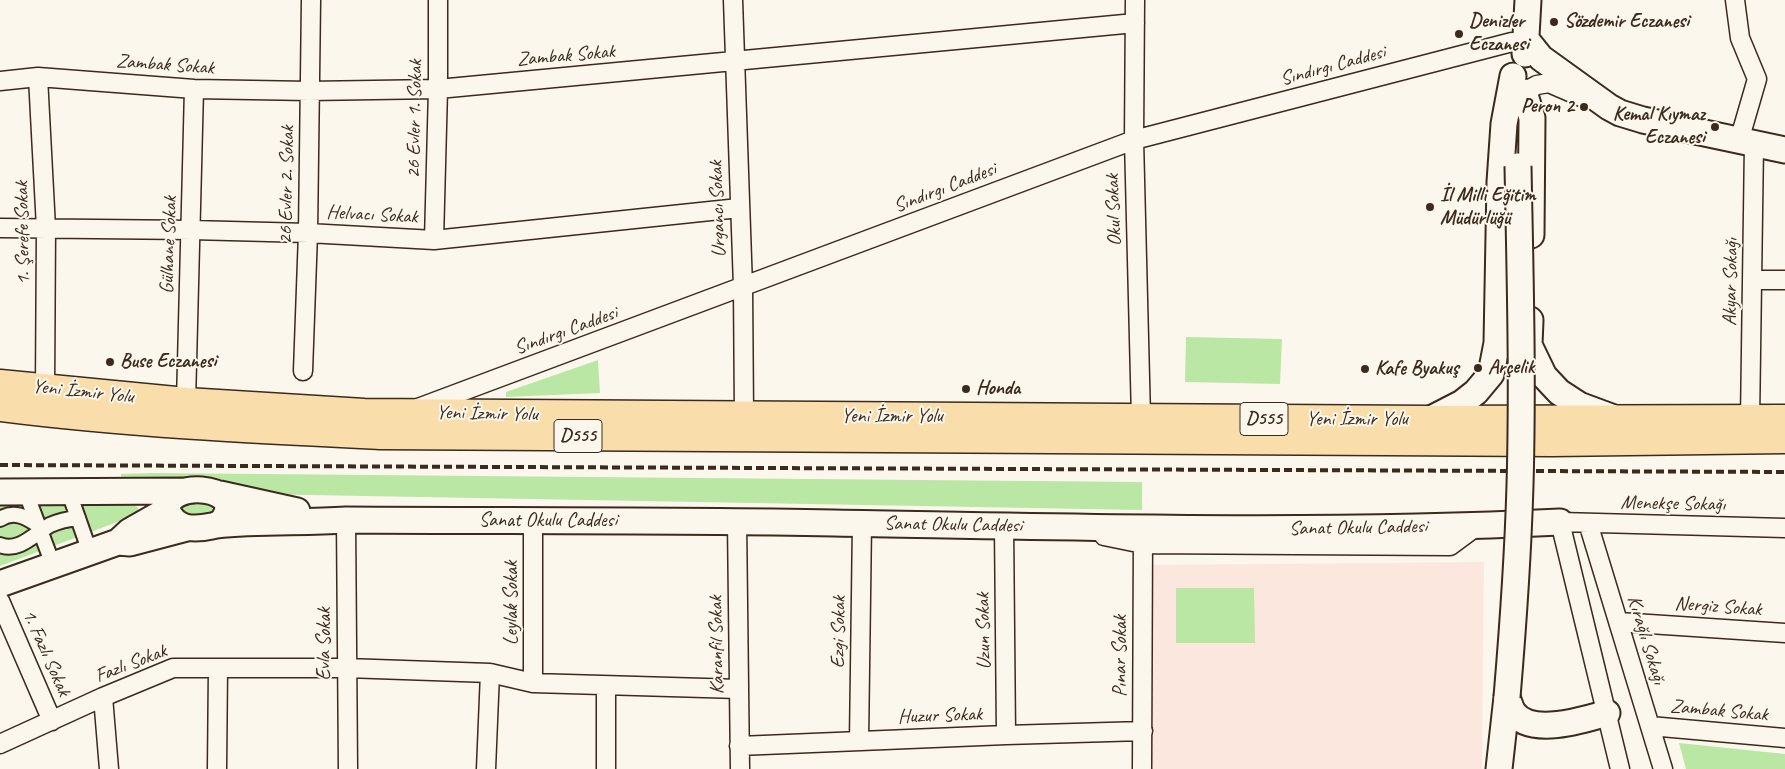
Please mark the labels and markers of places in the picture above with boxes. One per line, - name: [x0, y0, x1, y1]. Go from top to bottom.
- place label: Denizler Eczanesi: [1469, 10, 1529, 57]
- place label: Sözdemir Eczanesi: [1564, 10, 1689, 34]
- marker: Sözdemir Eczanesi: [1548, 16, 1560, 28]
- marker: Denizler Eczanesi: [1453, 28, 1465, 40]
- place label: Peron 2: [1521, 95, 1574, 119]
- marker: Peron 2: [1578, 101, 1590, 113]
- place label: Kemal Kıymaz Eczanesi: [1613, 103, 1705, 150]
- marker: Kemal Kıymaz Eczanesi: [1709, 121, 1721, 133]
- place label: İl Milli Eğitim Müdürlüğü: [1440, 184, 1535, 231]
- marker: İl Milli Eğitim Müdürlüğü: [1424, 201, 1436, 213]
- place label: Buse Eczanesi: [120, 350, 216, 374]
- marker: Buse Eczanesi: [104, 356, 116, 368]
- place label: Arçelik: [1488, 356, 1534, 380]
- place label: Kafe Byakuş: [1375, 357, 1458, 381]
- marker: Arçelik: [1472, 362, 1484, 374]
- marker: Kafe Byakuş: [1359, 363, 1371, 375]
- place label: Honda: [976, 377, 1020, 401]
- marker: Honda: [960, 383, 972, 395]

